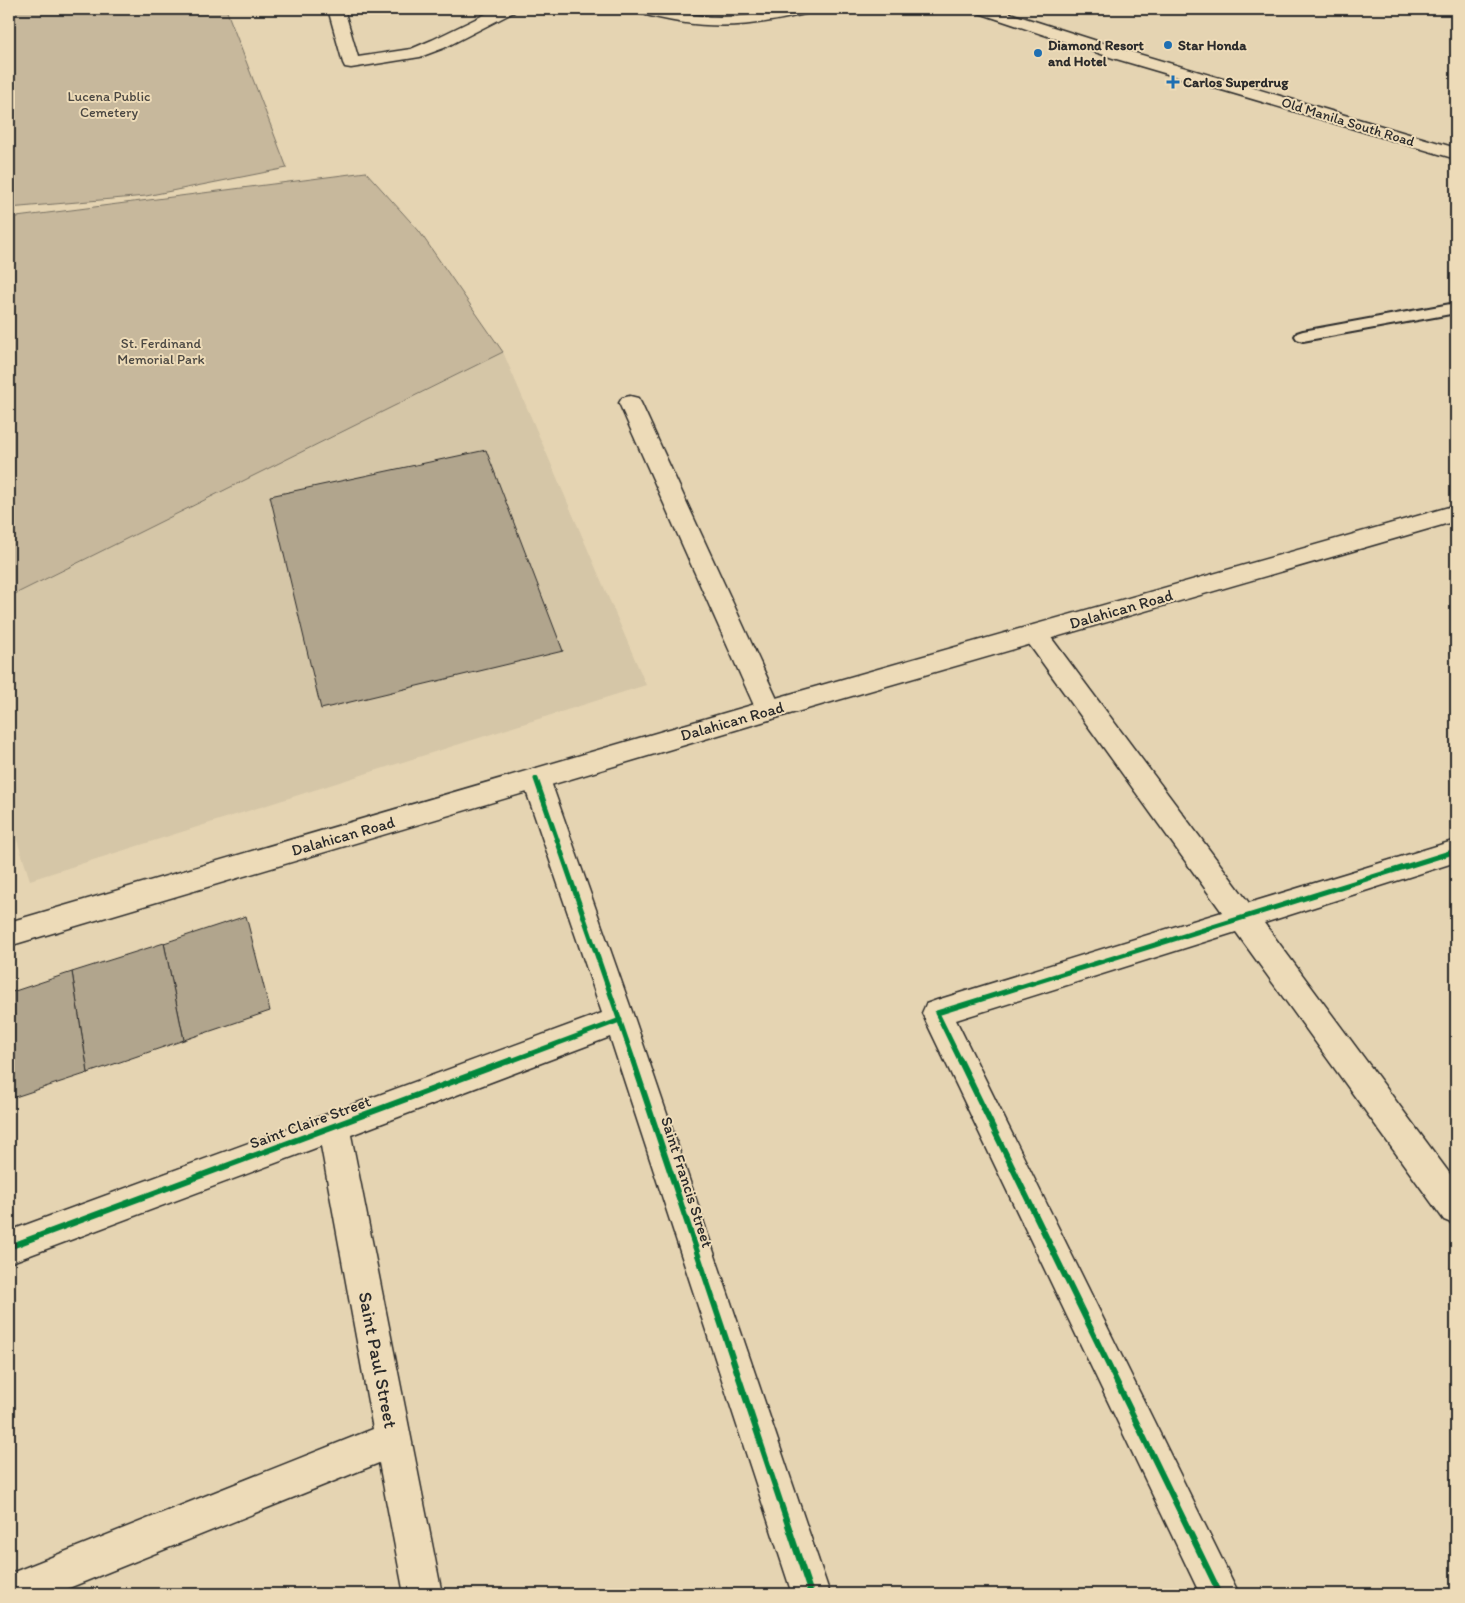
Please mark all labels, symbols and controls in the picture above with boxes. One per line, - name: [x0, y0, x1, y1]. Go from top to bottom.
- place label: Diamond Resort and Hotel: [1048, 37, 1145, 70]
- place label: Star Honda: [1178, 37, 1247, 54]
- marker: Star Honda: [1162, 39, 1174, 51]
- marker: Diamond Resort and Hotel: [1032, 47, 1044, 59]
- place label: Carlos Superdrug: [1183, 74, 1289, 91]
- marker: Carlos Superdrug: [1167, 76, 1179, 88]
- park label: Lucena Public Cemetery: [68, 88, 150, 121]
- street label: Old Manila South Road: [1279, 94, 1417, 150]
- park label: St. Ferdinand Memorial Park: [117, 335, 205, 368]
- street label: Dalahican Road: [1067, 585, 1175, 633]
- street label: Dalahican Road: [678, 697, 786, 745]
- street label: Dalahican Road: [289, 812, 397, 860]
- street label: Saint Claire Street: [247, 1091, 373, 1153]
- street label: Saint Francis Street: [657, 1114, 717, 1250]
- street label: Saint Paul Street: [353, 1290, 403, 1430]

